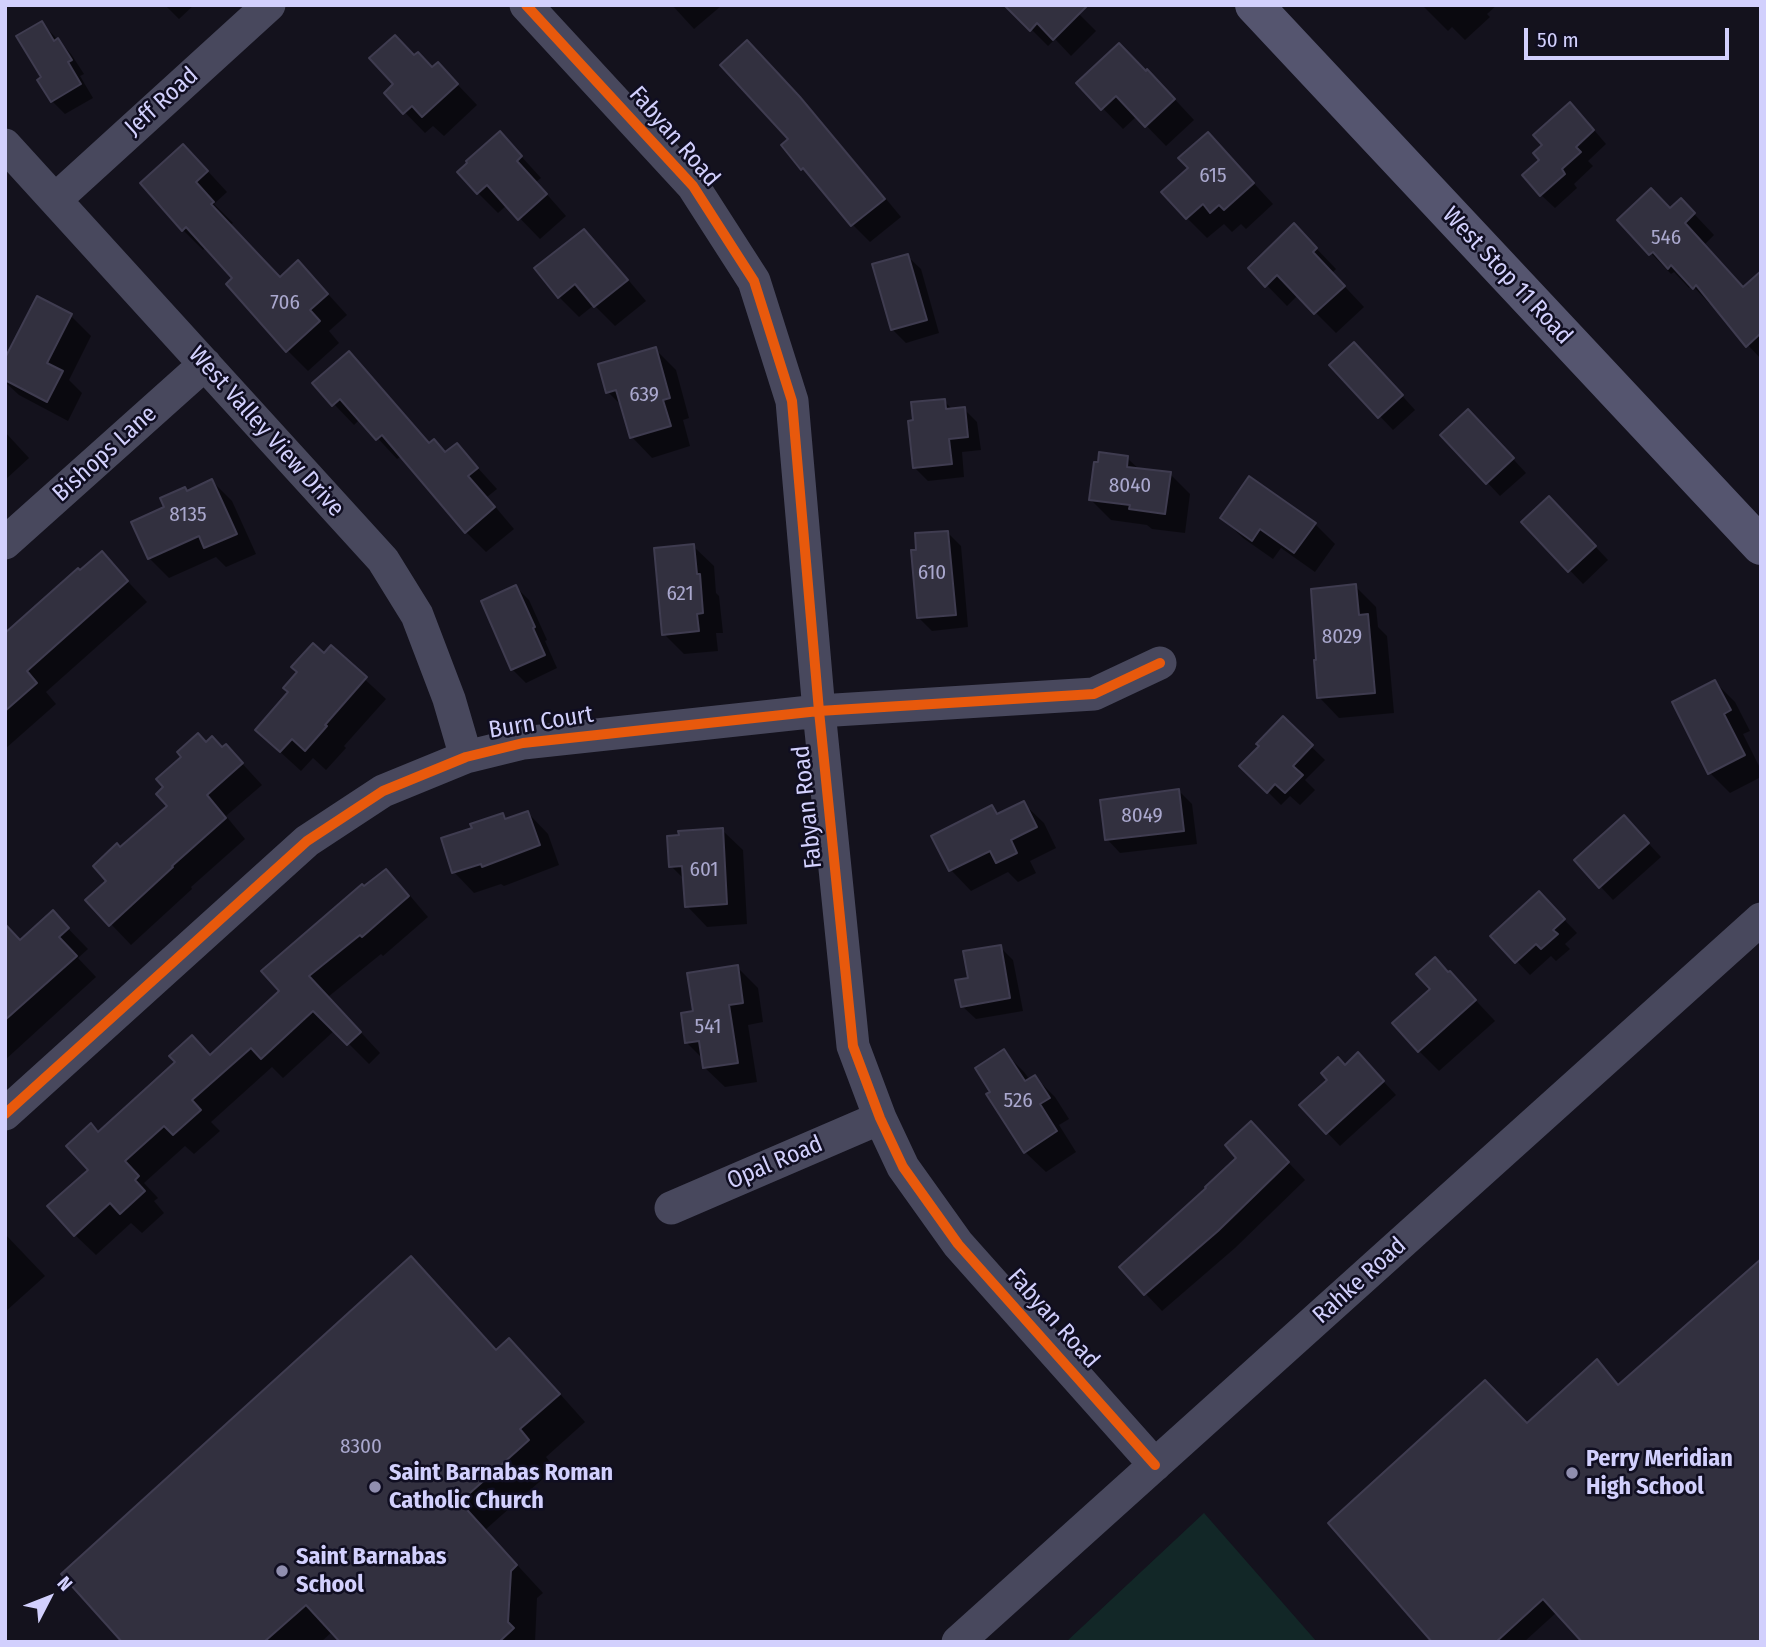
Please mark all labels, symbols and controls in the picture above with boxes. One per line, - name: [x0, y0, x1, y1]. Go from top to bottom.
- scale bar: [1528, 14, 1733, 58]
- text: 50 m: [1537, 27, 1579, 53]
- street label: Jeff Road: [119, 62, 205, 142]
- street label: Fabyan Road: [623, 81, 725, 193]
- house number: 615: [1199, 163, 1227, 189]
- street label: West Stop 11 Road: [1436, 201, 1578, 351]
- house number: 546: [1651, 225, 1681, 251]
- house number: 706: [270, 290, 300, 316]
- street label: West Valley View Drive: [182, 341, 350, 523]
- house number: 639: [629, 382, 659, 408]
- street label: Bishops Lane: [47, 400, 163, 508]
- house number: 8040: [1109, 473, 1151, 499]
- house number: 8135: [169, 502, 207, 528]
- house number: 610: [918, 560, 946, 586]
- house number: 621: [666, 581, 694, 607]
- house number: 8029: [1322, 624, 1362, 650]
- street label: Burn Court: [487, 701, 595, 745]
- street label: Fabyan Road: [787, 744, 829, 870]
- house number: 8049: [1121, 803, 1163, 829]
- house number: 601: [689, 857, 719, 883]
- house number: 541: [695, 1014, 721, 1040]
- house number: 526: [1003, 1088, 1033, 1114]
- street label: Opal Road: [723, 1130, 827, 1196]
- street label: Rahke Road: [1307, 1232, 1413, 1330]
- street label: Fabyan Road: [1001, 1263, 1105, 1375]
- house number: 8300: [340, 1434, 382, 1460]
- place label: Perry Meridian High School: [1586, 1445, 1733, 1501]
- place label: Saint Barnabas Roman Catholic Church: [389, 1459, 613, 1515]
- marker: Perry Meridian High School: [1564, 1465, 1580, 1481]
- marker: Saint Barnabas Roman Catholic Church: [367, 1479, 383, 1495]
- place label: Saint Barnabas School: [296, 1543, 446, 1599]
- north arrow: [14, 1563, 84, 1633]
- marker: Saint Barnabas School: [274, 1563, 290, 1579]
- text: N: [53, 1572, 77, 1596]

